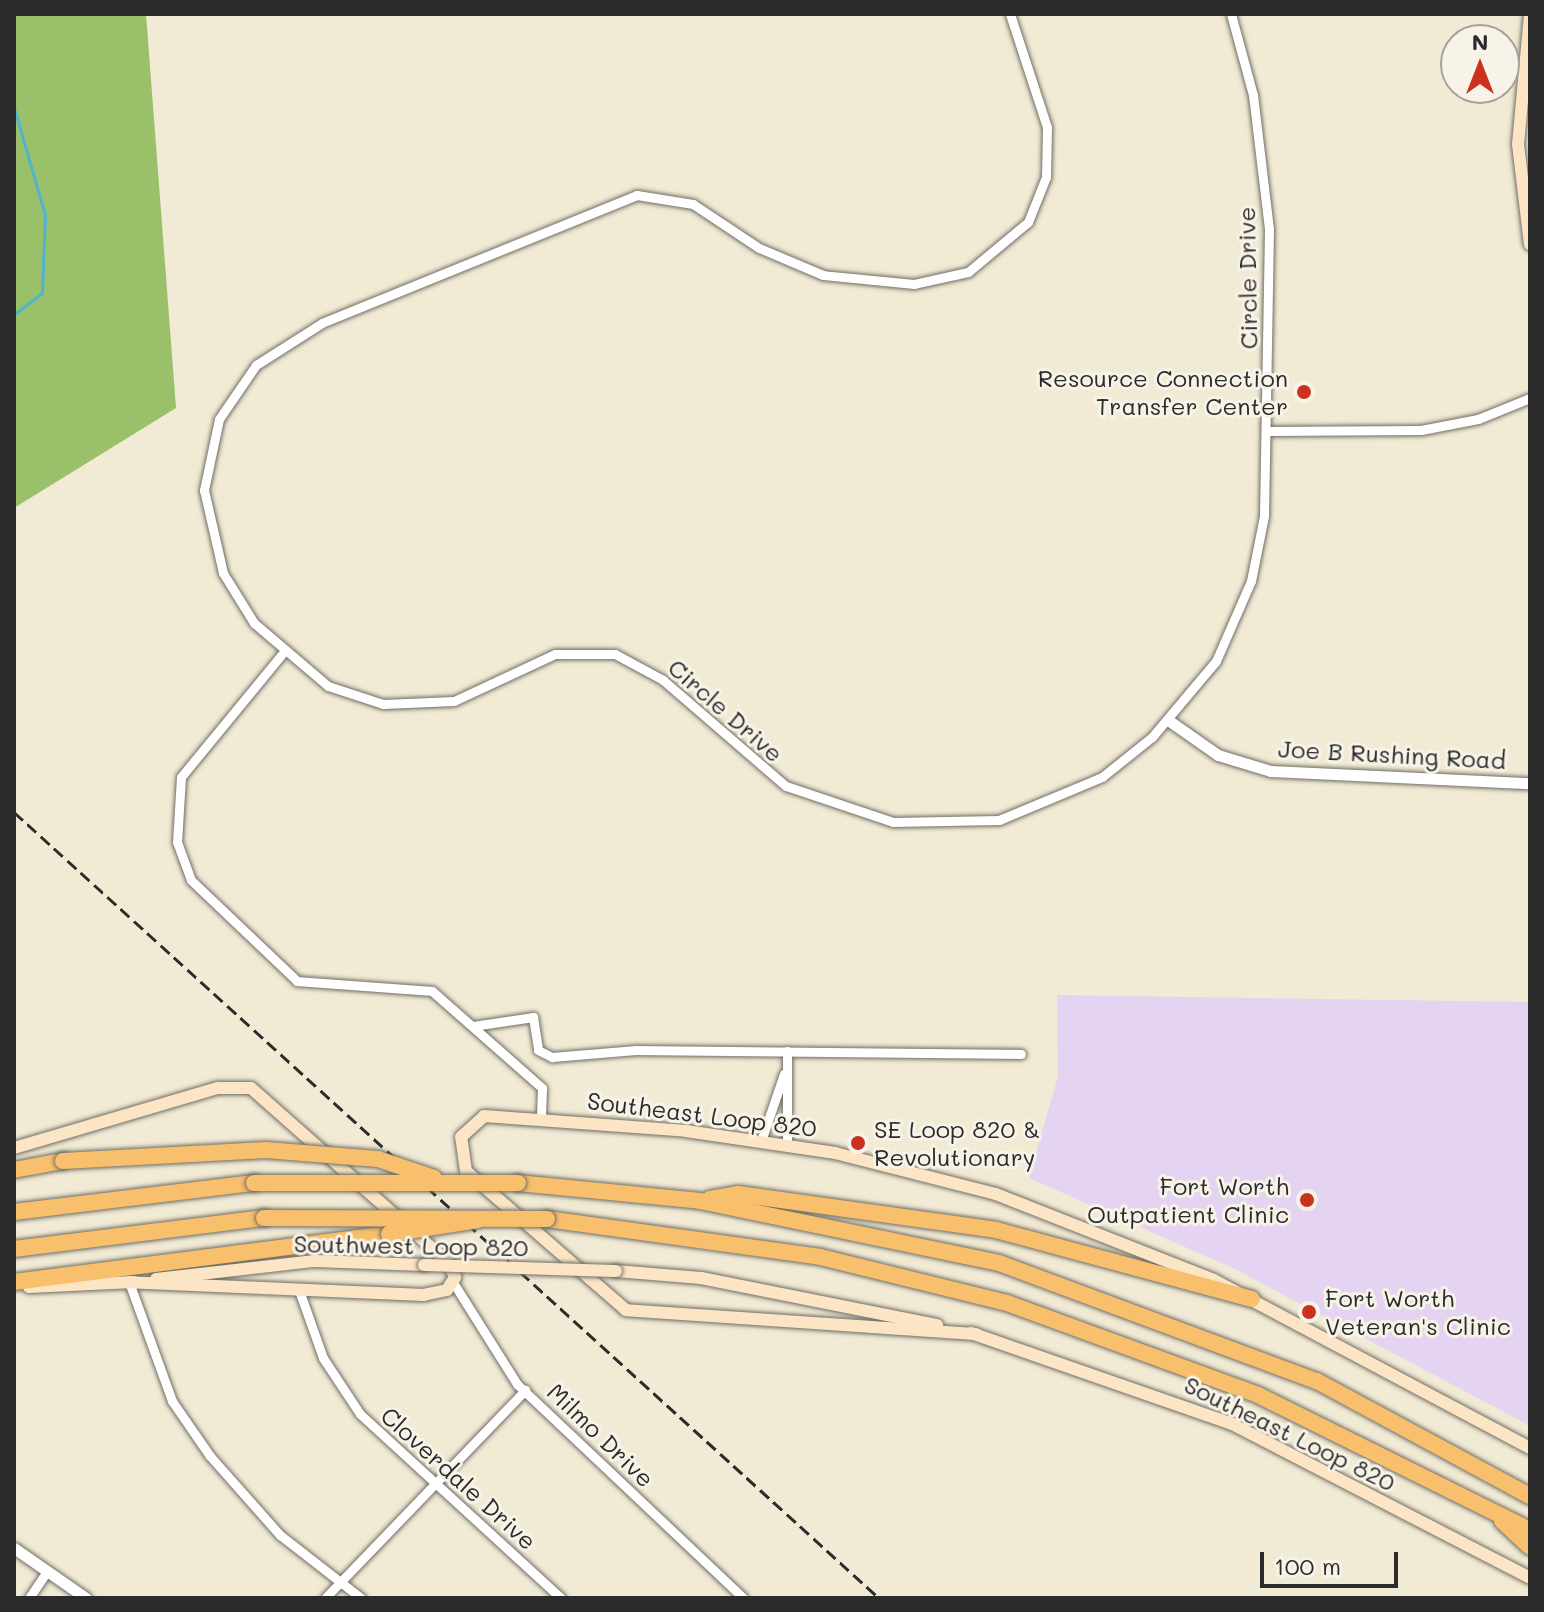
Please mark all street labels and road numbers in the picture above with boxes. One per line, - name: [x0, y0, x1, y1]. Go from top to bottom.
- street label: Circle Drive: [1231, 206, 1263, 350]
- street label: Circle Drive: [663, 652, 789, 768]
- street label: Joe B Rushing Road: [1277, 734, 1507, 774]
- street label: Southeast Loop 820: [586, 1086, 818, 1142]
- street label: Southwest Loop 820: [293, 1229, 529, 1261]
- street label: Southeast Loop 820: [1180, 1369, 1400, 1497]
- street label: Milmo Drive: [542, 1377, 660, 1493]
- street label: Cloverdale Drive: [375, 1401, 543, 1555]

